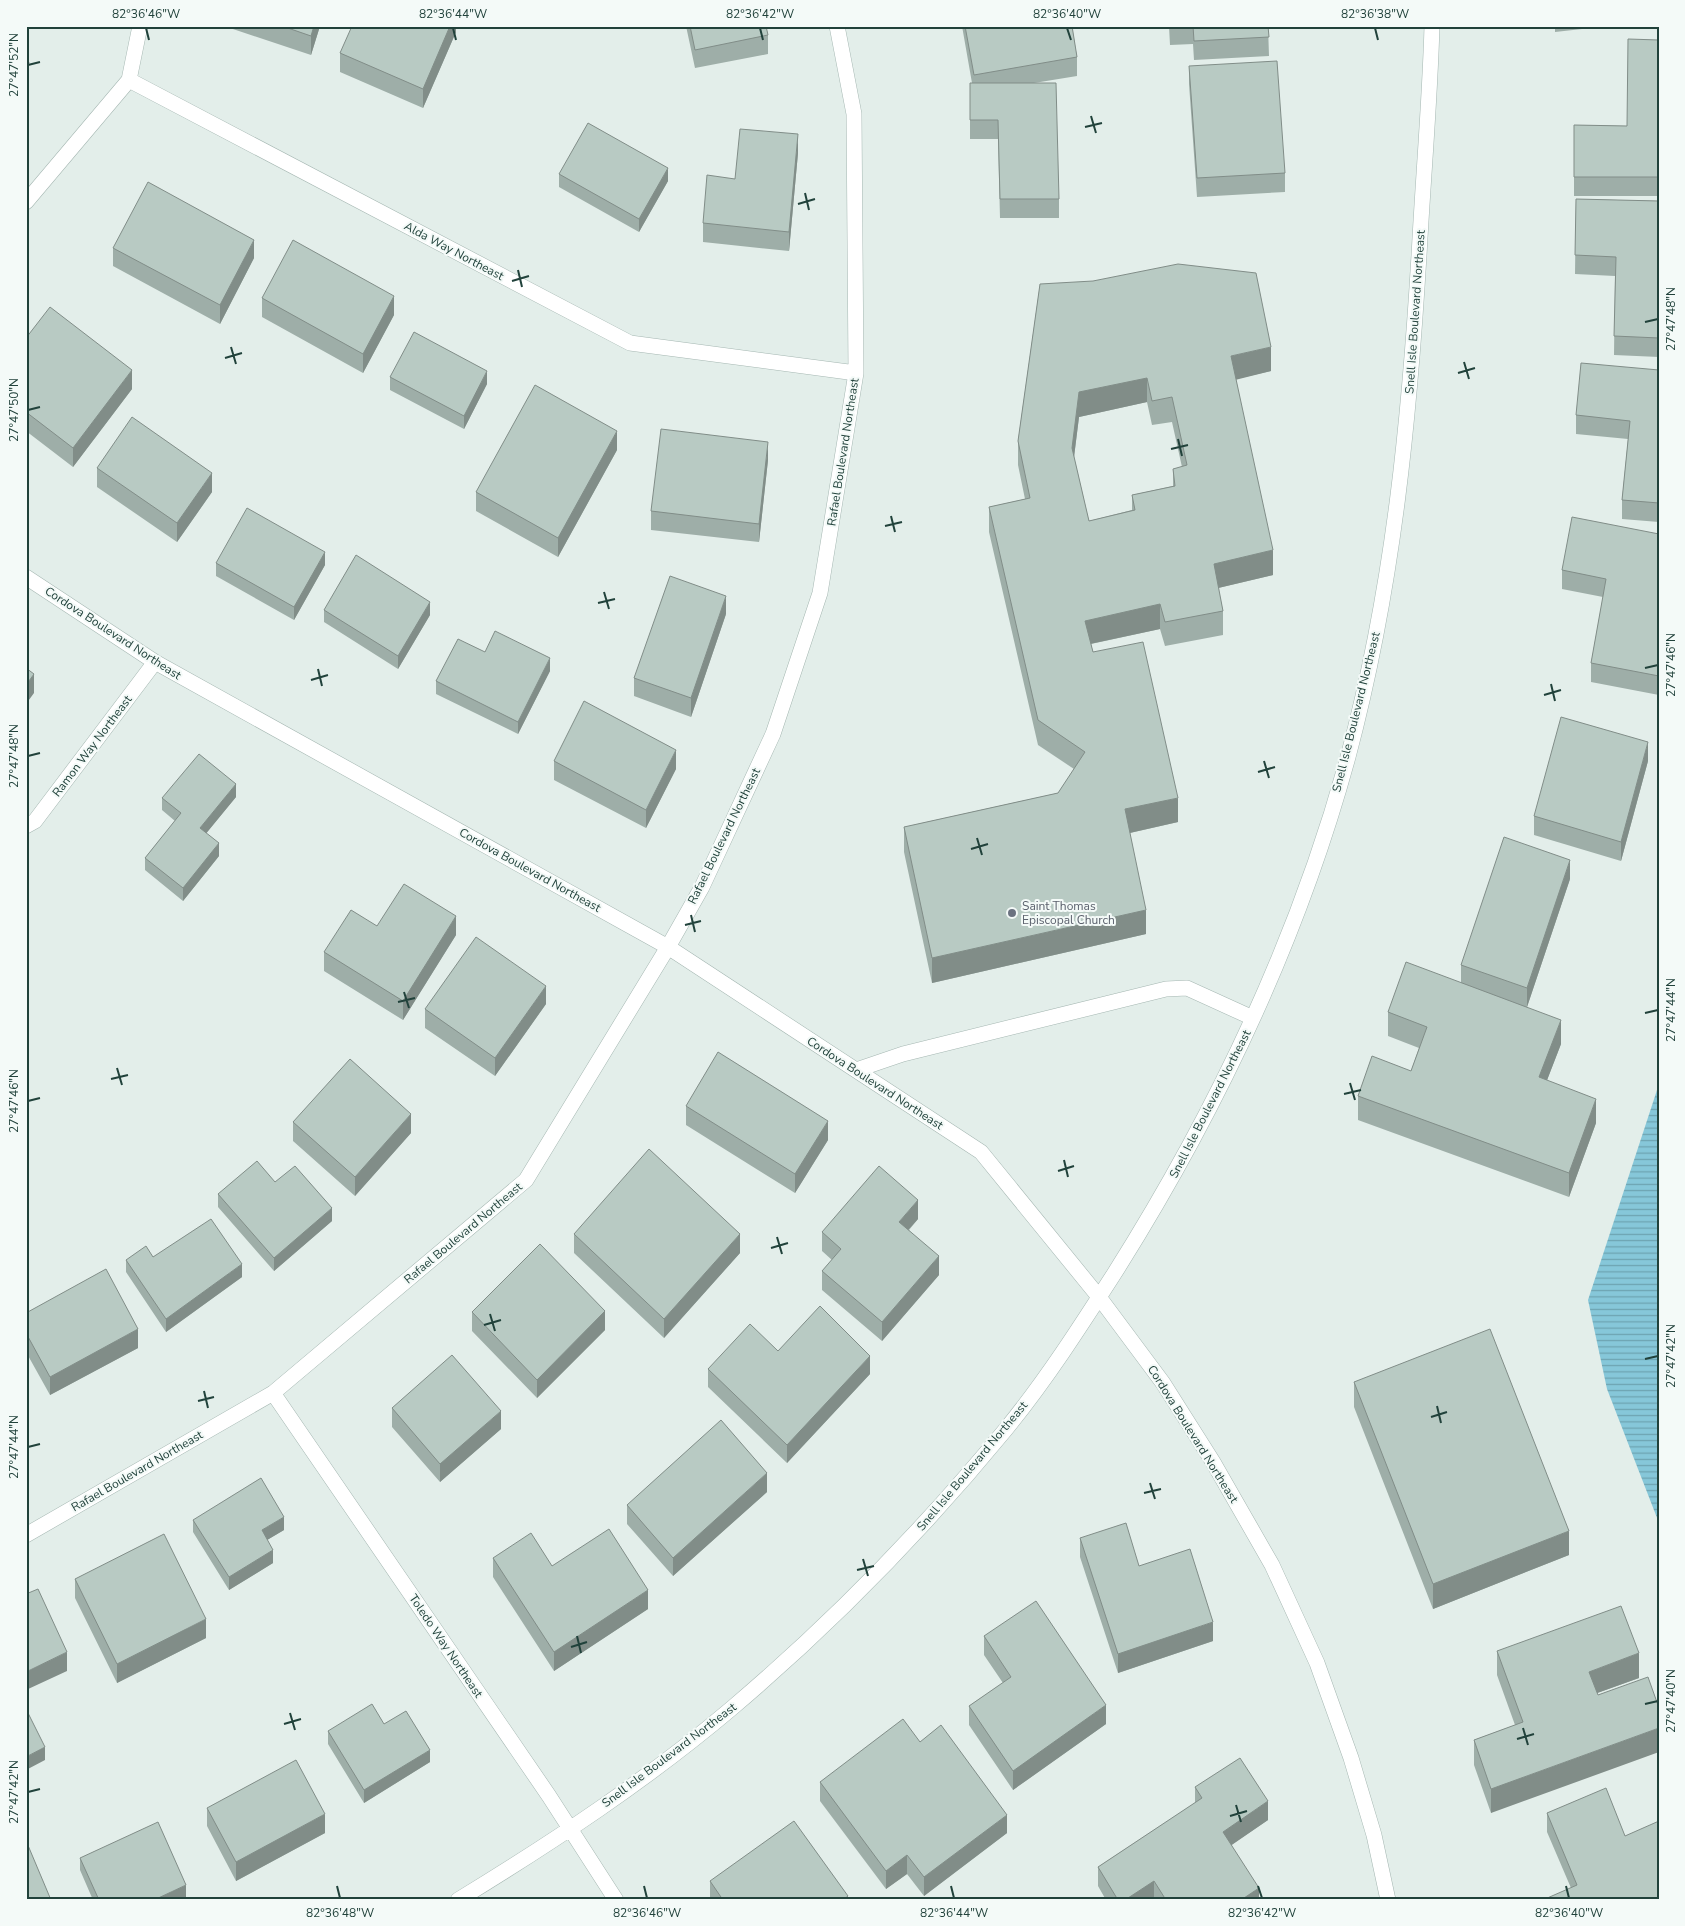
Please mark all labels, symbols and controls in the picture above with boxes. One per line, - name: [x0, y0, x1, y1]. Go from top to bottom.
- text: 82°36'46"W: [112, 6, 180, 22]
- text: 82°36'44"W: [419, 6, 487, 22]
- text: 82°36'42"W: [726, 6, 794, 22]
- text: 82°36'40"W: [1033, 6, 1101, 22]
- text: 82°36'38"W: [1341, 6, 1409, 22]
- text: 27°47'52"N: [6, 33, 22, 97]
- street label: Alda Way Northeast: [401, 218, 507, 284]
- street label: Snell Isle Boulevard Northeast: [1401, 229, 1429, 395]
- text: 27°47'48"N: [1663, 287, 1679, 351]
- street label: Rafael Boulevard Northeast: [823, 376, 863, 527]
- text: 27°47'50"N: [6, 378, 22, 442]
- street label: Cordova Boulevard Northeast: [42, 583, 185, 684]
- street label: Snell Isle Boulevard Northeast: [1328, 630, 1384, 794]
- text: 27°47'46"N: [1663, 633, 1679, 697]
- street label: Ramon Way Northeast: [49, 691, 136, 800]
- text: 27°47'48"N: [6, 724, 22, 788]
- street label: Rafael Boulevard Northeast: [684, 765, 764, 907]
- street label: Cordova Boulevard Northeast: [456, 824, 604, 916]
- place label: Saint Thomas Episcopal Church: [1022, 898, 1115, 928]
- marker: Saint Thomas Episcopal Church: [1006, 907, 1018, 919]
- text: 27°47'44"N: [1663, 978, 1679, 1042]
- street label: Snell Isle Boulevard Northeast: [1166, 1026, 1255, 1181]
- street label: Cordova Boulevard Northeast: [804, 1033, 947, 1134]
- text: 27°47'46"N: [6, 1069, 22, 1133]
- street label: Rafael Boulevard Northeast: [401, 1178, 526, 1287]
- text: 27°47'42"N: [1663, 1324, 1679, 1388]
- street label: Cordova Boulevard Northeast: [1144, 1362, 1242, 1507]
- street label: Snell Isle Boulevard Northeast: [913, 1397, 1031, 1534]
- text: 27°47'44"N: [6, 1415, 22, 1479]
- street label: Rafael Boulevard Northeast: [68, 1426, 206, 1515]
- street label: Toledo Way Northeast: [405, 1591, 487, 1702]
- text: 27°47'40"N: [1663, 1669, 1679, 1733]
- street label: Snell Isle Boulevard Northeast: [599, 1699, 740, 1811]
- text: 27°47'42"N: [6, 1760, 22, 1824]
- text: 82°36'48"W: [306, 1905, 374, 1921]
- text: 82°36'46"W: [613, 1905, 681, 1921]
- text: 82°36'44"W: [920, 1905, 988, 1921]
- text: 82°36'42"W: [1228, 1905, 1296, 1921]
- text: 82°36'40"W: [1535, 1905, 1603, 1921]

